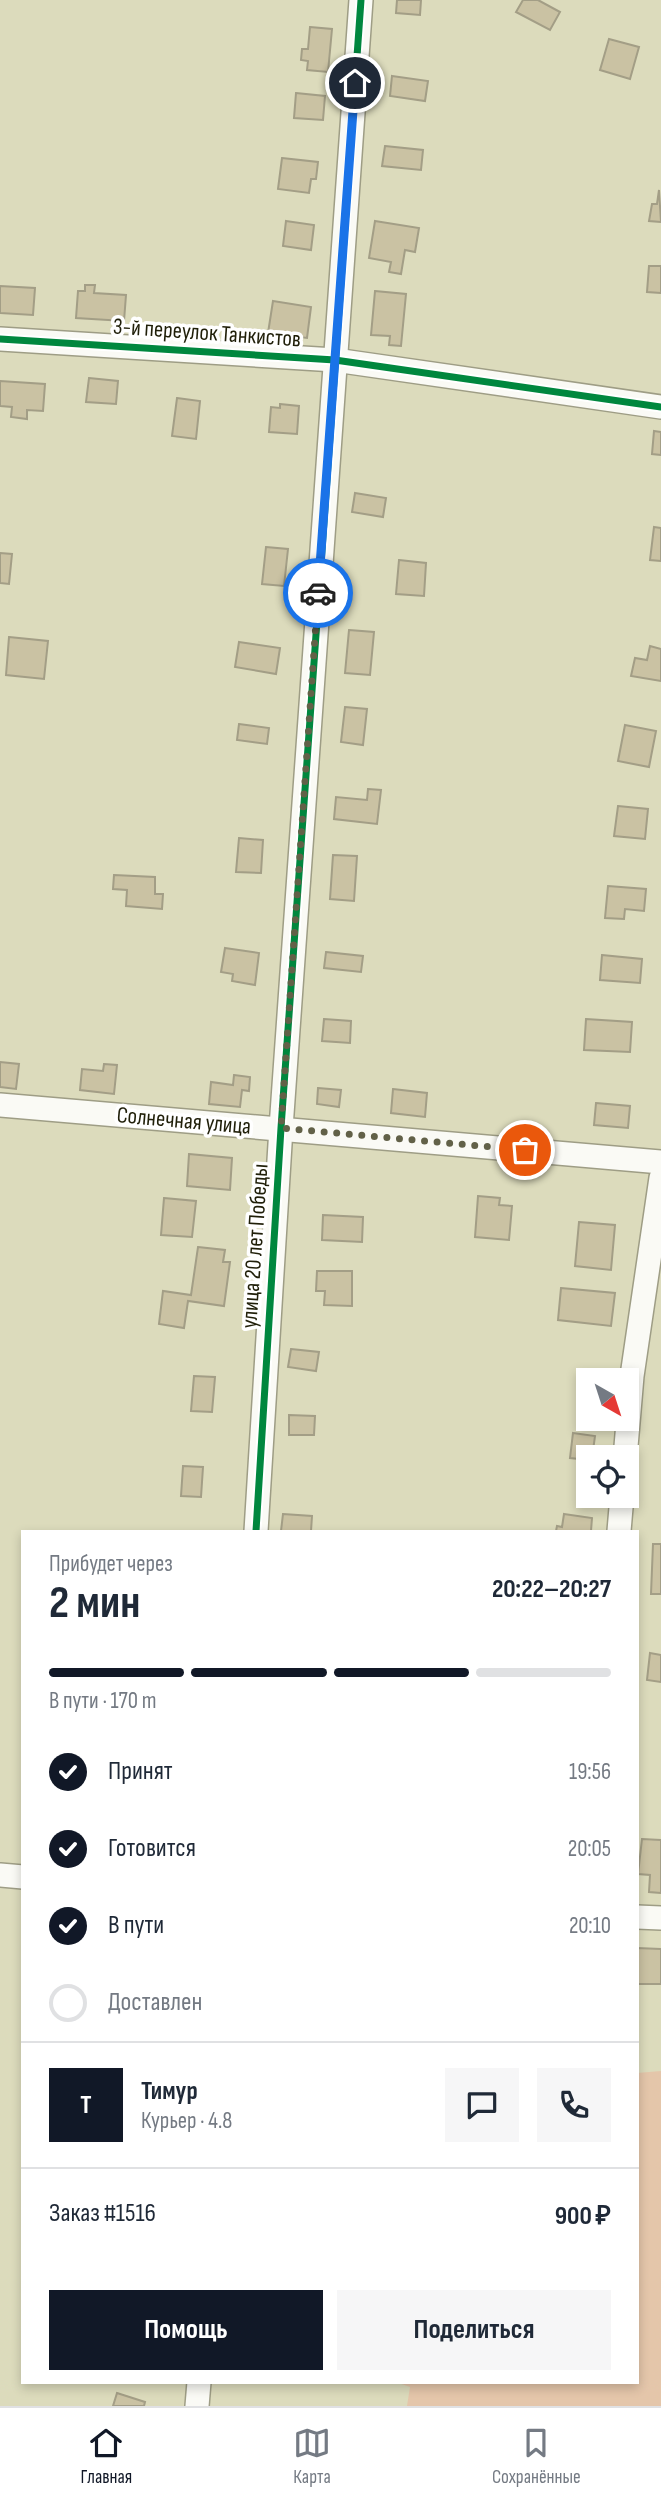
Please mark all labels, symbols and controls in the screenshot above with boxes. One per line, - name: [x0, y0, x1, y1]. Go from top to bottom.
- pin: [325, 53, 385, 113]
- icon: home: [336, 64, 374, 102]
- street label: 3-й переулок Танкистов: [112, 312, 302, 354]
- courier: [283, 558, 353, 628]
- icon: car: [299, 574, 337, 612]
- street label: Солнечная улица: [116, 1101, 252, 1141]
- pin: [495, 1120, 555, 1180]
- icon: bag: [506, 1131, 544, 1169]
- street label: улица 20 лет Победы: [235, 1163, 275, 1329]
- north arrow: [576, 1368, 639, 1432]
- map controls: [576, 1368, 639, 1508]
- button: locate: [576, 1445, 639, 1508]
- text: Прибудет через: [49, 1550, 173, 1578]
- text: 20:22–20:27: [492, 1574, 611, 1605]
- text: 2 мин: [49, 1576, 140, 1631]
- text: В пути · 170 m: [49, 1687, 156, 1715]
- icon: check: [49, 1753, 87, 1791]
- text: Принят: [108, 1756, 173, 1787]
- text: 19:56: [569, 1758, 611, 1786]
- icon: check: [49, 1830, 87, 1868]
- text: Готовится: [108, 1833, 196, 1864]
- text: 20:05: [568, 1835, 611, 1863]
- icon: check: [49, 1907, 87, 1945]
- text: В пути: [108, 1910, 164, 1941]
- text: 20:10: [569, 1912, 611, 1940]
- text: Доставлен: [108, 1987, 202, 2018]
- button: chat: [445, 2068, 519, 2142]
- button: phone: [537, 2068, 611, 2142]
- text: Тимур: [141, 2076, 198, 2107]
- text: Т: [80, 2090, 92, 2121]
- text: Курьер · 4.8: [141, 2107, 232, 2135]
- text: Заказ #1516: [49, 2198, 156, 2229]
- text: 900 ₽: [555, 2201, 611, 2232]
- button: Помощь: [49, 2290, 323, 2370]
- button: Поделиться: [337, 2290, 611, 2370]
- tab: Главная: [80, 2424, 132, 2489]
- tab: Карта: [293, 2424, 331, 2489]
- tab: Сохранённые: [492, 2424, 581, 2489]

